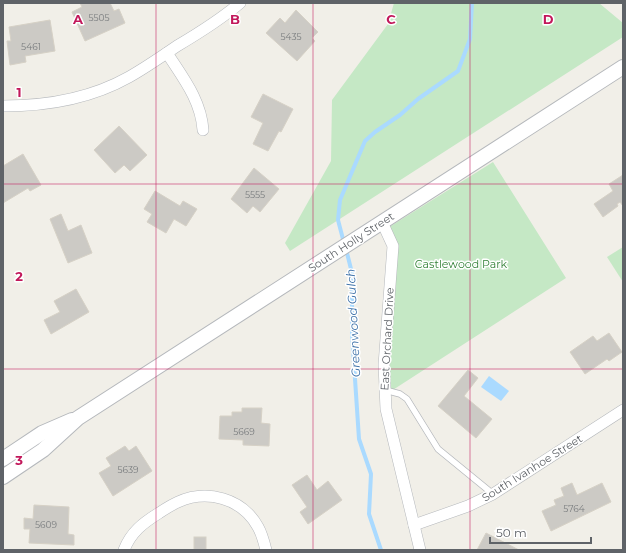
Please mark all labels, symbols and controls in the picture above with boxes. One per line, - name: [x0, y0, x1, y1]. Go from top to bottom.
- text: A: [72, 11, 84, 27]
- text: B: [230, 11, 240, 27]
- text: C: [386, 11, 396, 27]
- text: D: [543, 11, 554, 27]
- house number: 5505: [88, 12, 110, 23]
- house number: 5435: [281, 31, 302, 42]
- house number: 5461: [21, 41, 41, 52]
- text: 1: [16, 84, 22, 100]
- house number: 5555: [245, 189, 265, 200]
- street label: South Holly Street: [305, 209, 397, 275]
- park label: Castlewood Park: [415, 257, 508, 271]
- text: 2: [15, 268, 23, 284]
- water label: Greenwood Gulch: [343, 268, 363, 378]
- street label: East Orchard Drive: [377, 287, 397, 391]
- house number: 5669: [233, 426, 255, 437]
- street label: South Ivanhoe Street: [479, 431, 585, 505]
- text: 3: [14, 452, 23, 468]
- house number: 5639: [117, 464, 139, 475]
- house number: 5764: [563, 503, 585, 514]
- house number: 5609: [35, 519, 58, 530]
- scale bar: [490, 519, 591, 545]
- text: 50 m: [496, 525, 527, 540]

